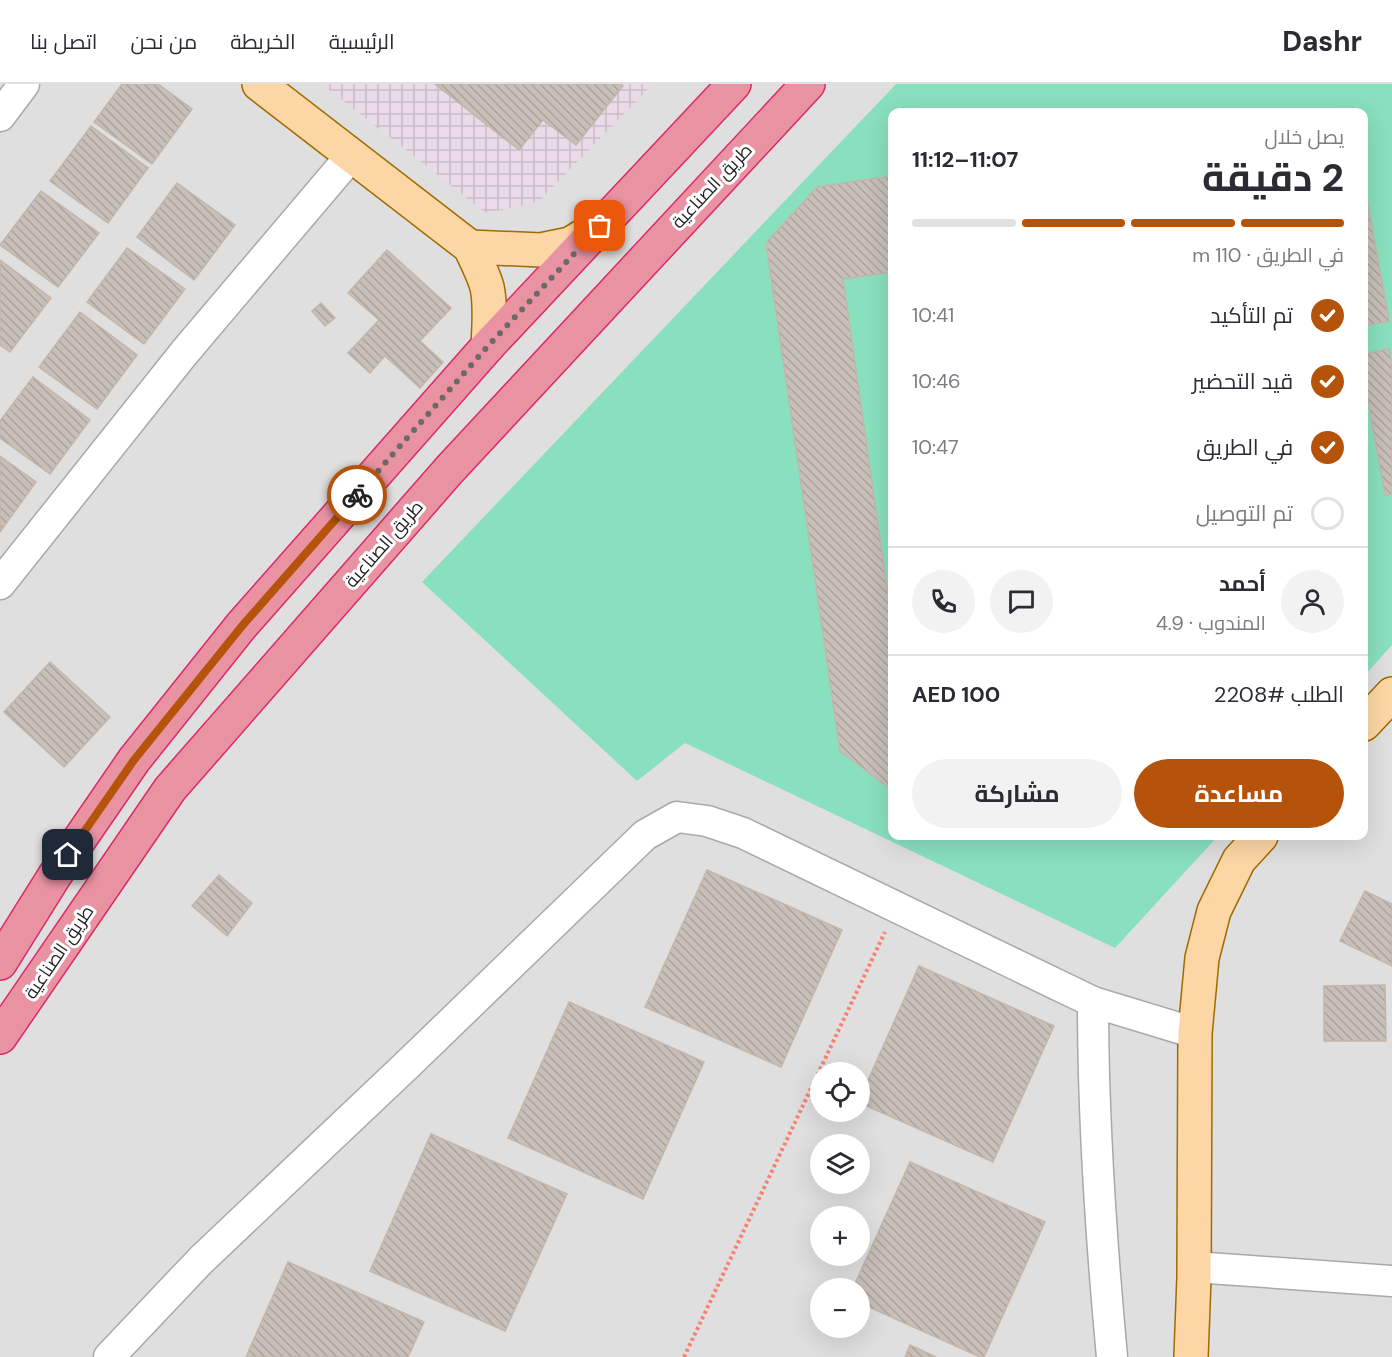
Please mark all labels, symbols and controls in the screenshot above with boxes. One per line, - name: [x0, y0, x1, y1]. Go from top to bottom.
- text: Dashr: [1282, 23, 1362, 60]
- text: اتصل بنا: [30, 28, 97, 56]
- text: من نحن: [130, 28, 197, 56]
- text: الخريطة: [230, 28, 296, 56]
- text: الرئيسية: [329, 28, 395, 56]
- text: يصل خلال: [1264, 124, 1344, 150]
- street label: طريق الصناعية: [666, 138, 758, 234]
- text: 11:07–11:12: [912, 145, 1018, 174]
- text: 2 دقيقة: [1202, 152, 1344, 203]
- pin: [574, 200, 625, 251]
- icon: bag: [583, 209, 616, 242]
- text: في الطريق · 110 m: [1192, 242, 1344, 268]
- icon: check: [1311, 299, 1344, 332]
- text: تم التأكيد: [1210, 301, 1293, 330]
- text: 10:41: [912, 302, 954, 328]
- icon: check: [1311, 365, 1344, 398]
- text: قيد التحضير: [1192, 367, 1293, 396]
- text: 10:46: [912, 368, 961, 394]
- icon: check: [1311, 431, 1344, 464]
- text: في الطريق: [1196, 433, 1293, 462]
- text: 10:47: [912, 434, 959, 460]
- courier: [327, 465, 387, 525]
- icon: bike: [341, 479, 374, 512]
- street label: طريق الصناعية: [340, 495, 428, 593]
- text: تم التوصيل: [1196, 499, 1293, 528]
- text: أحمد: [1219, 569, 1266, 598]
- button: phone: [912, 570, 975, 633]
- button: chat: [990, 570, 1053, 633]
- button: person: [1281, 570, 1344, 633]
- text: المندوب · 4.9: [1156, 610, 1266, 636]
- text: AED 100: [912, 680, 1000, 709]
- text: الطلب #2208: [1214, 680, 1344, 709]
- button: مشاركة: [912, 759, 1122, 828]
- button: مساعدة: [1134, 759, 1344, 828]
- pin: [42, 829, 93, 880]
- icon: home: [51, 838, 84, 871]
- street label: طريق الصناعية: [19, 901, 99, 1003]
- map controls: [810, 1062, 870, 1338]
- button: locate: [810, 1062, 870, 1122]
- button: layers: [810, 1134, 870, 1194]
- button: +: [810, 1206, 870, 1266]
- button: −: [810, 1278, 870, 1338]

